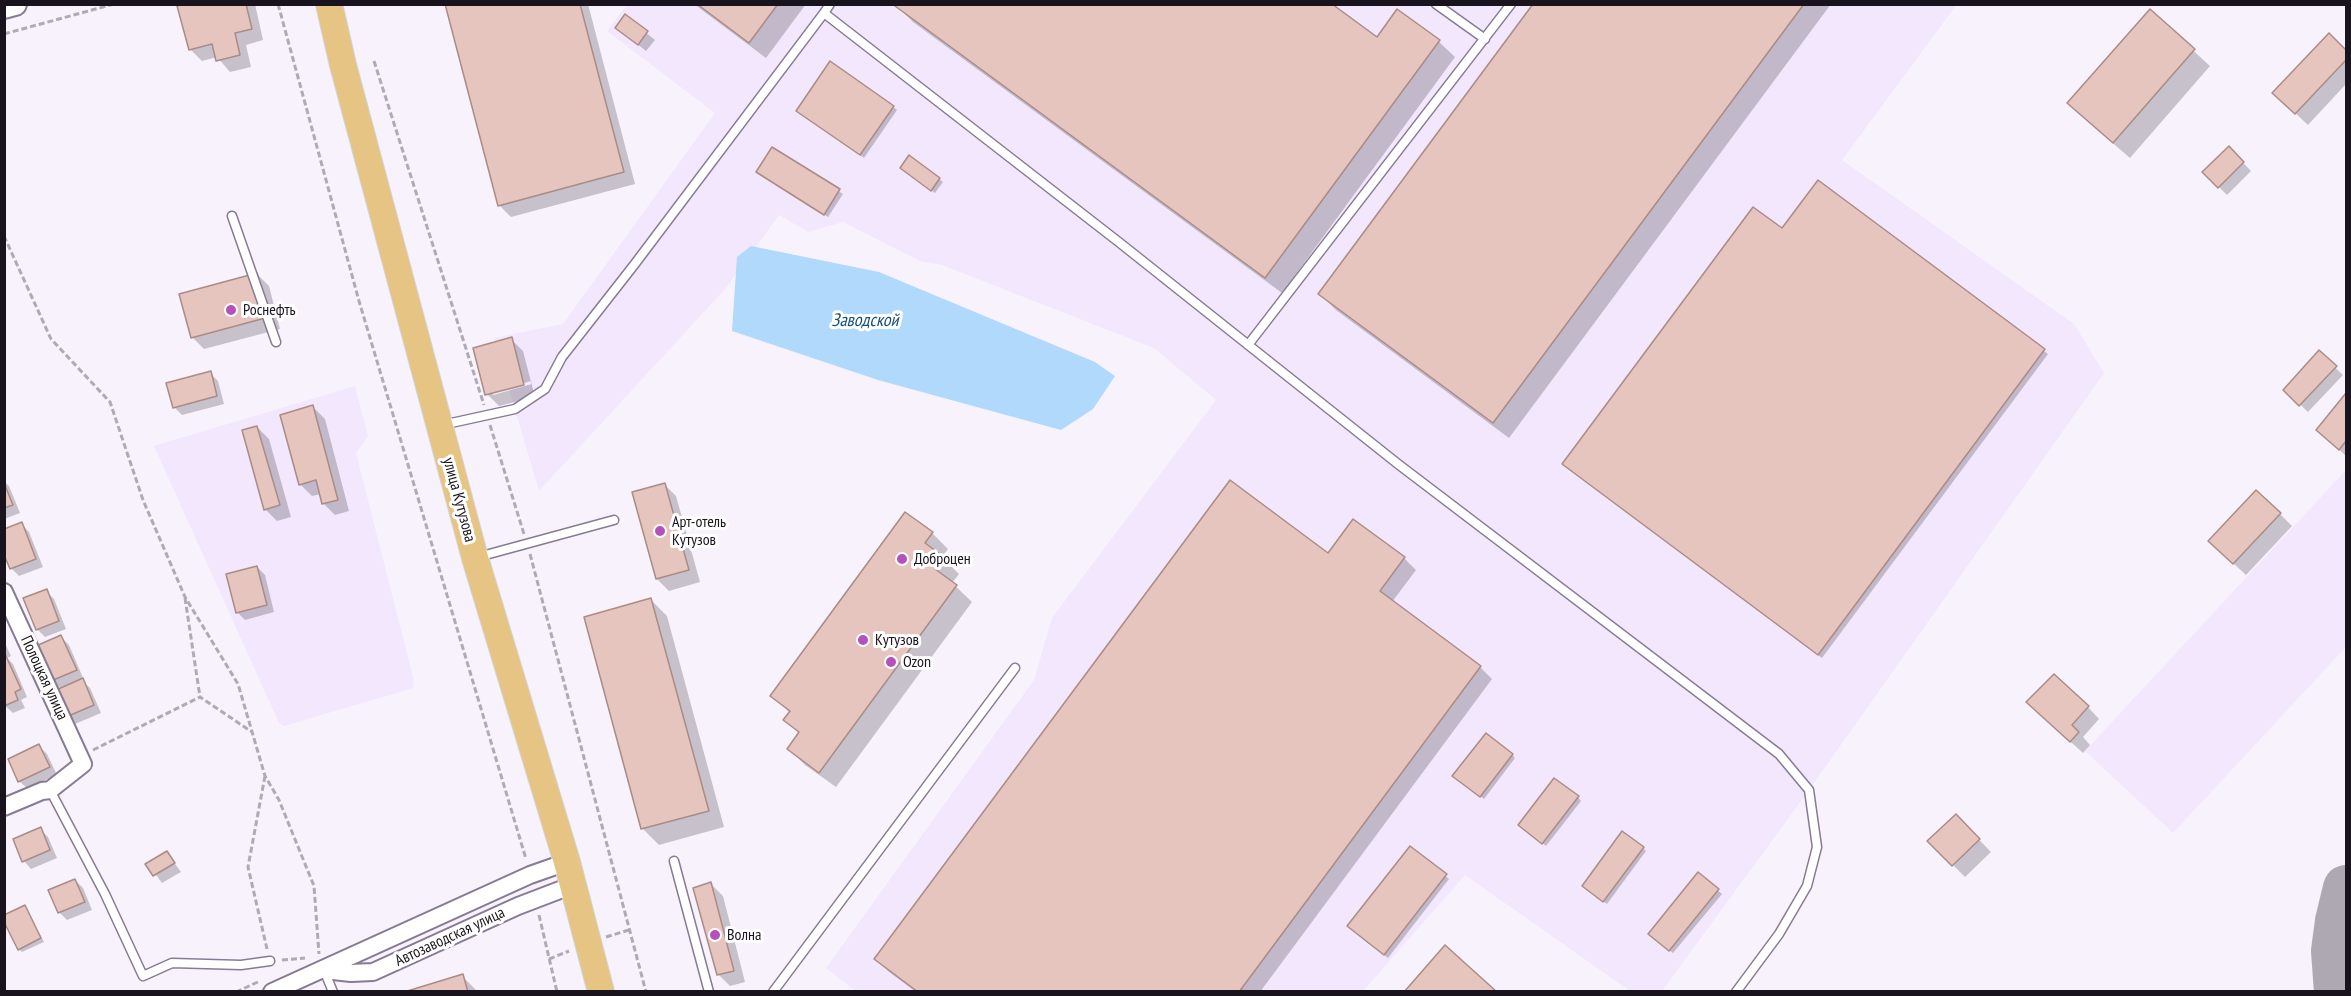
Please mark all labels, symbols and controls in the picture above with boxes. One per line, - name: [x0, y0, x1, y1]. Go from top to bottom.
- place label: Роснефть: [243, 300, 296, 320]
- marker: Роснефть: [224, 303, 238, 317]
- water label: Заводской: [832, 310, 898, 332]
- street label: улица Кутузова: [439, 456, 479, 544]
- place label: Арт-отель Кутузов: [672, 512, 726, 550]
- marker: Арт-отель Кутузов: [653, 524, 667, 538]
- place label: Доброцен: [914, 549, 971, 569]
- marker: Доброцен: [895, 552, 909, 566]
- place label: Кутузов: [875, 630, 919, 650]
- street label: Полоцкая улица: [16, 633, 72, 723]
- marker: Кутузов: [856, 633, 870, 647]
- place label: Ozon: [903, 652, 931, 672]
- marker: Ozon: [884, 655, 898, 669]
- street label: Автозаводская улица: [392, 903, 508, 971]
- place label: Волна: [727, 925, 761, 945]
- marker: Волна: [708, 928, 722, 942]

